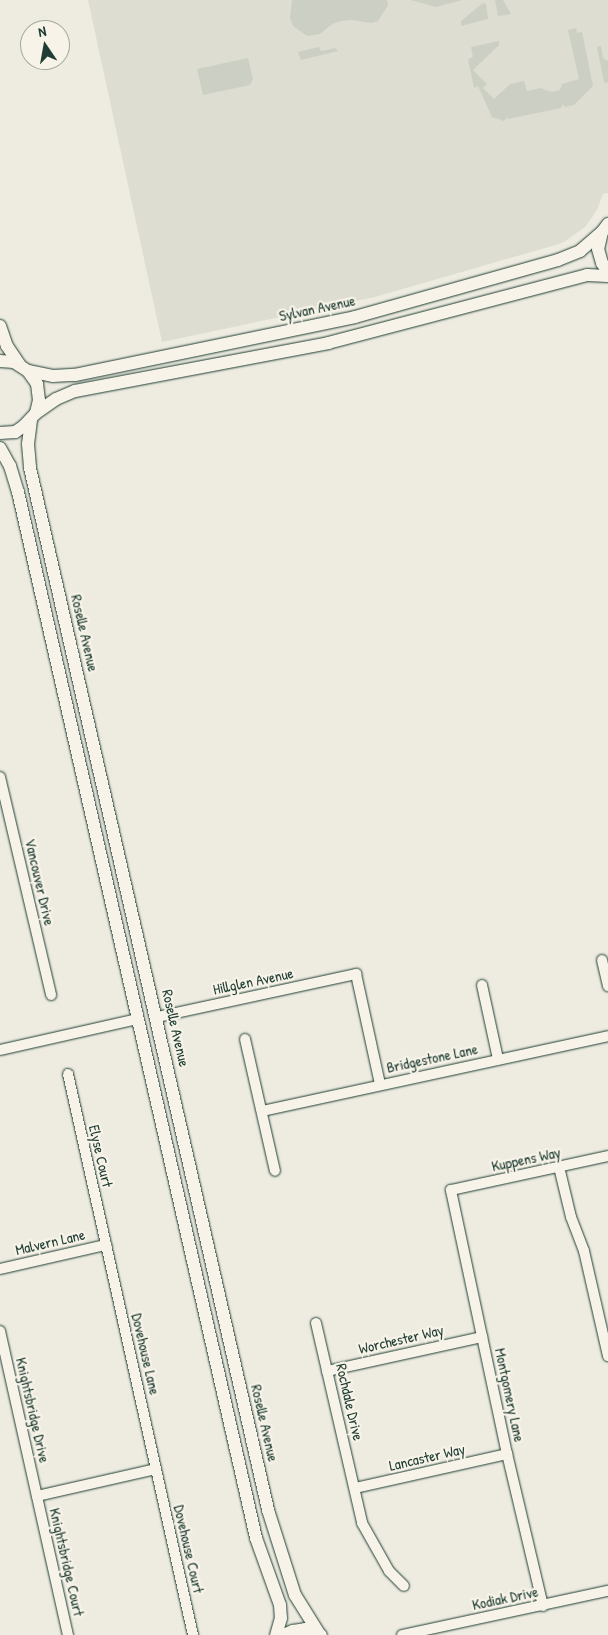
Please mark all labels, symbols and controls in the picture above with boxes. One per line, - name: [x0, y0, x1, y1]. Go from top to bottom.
- north arrow: [20, 20, 70, 70]
- text: N: [36, 21, 48, 41]
- street label: Sylvan Avenue: [277, 291, 357, 325]
- street label: Roselle Avenue: [67, 593, 103, 673]
- street label: Vancouver Drive: [21, 837, 59, 927]
- street label: Hillglen Avenue: [211, 964, 295, 998]
- street label: Roselle Avenue: [158, 988, 194, 1068]
- street label: Bridgestone Lane: [385, 1040, 479, 1076]
- street label: Elyse Court: [85, 1123, 117, 1189]
- street label: Kuppens Way: [490, 1143, 562, 1175]
- street label: Malvern Lane: [13, 1225, 87, 1259]
- street label: Dovehouse Lane: [128, 1312, 164, 1396]
- street label: Worchester Way: [357, 1320, 445, 1358]
- street label: Montgomery Lane: [491, 1346, 529, 1444]
- street label: Knightsbridge Drive: [12, 1356, 54, 1464]
- street label: Rochdale Drive: [332, 1362, 368, 1442]
- street label: Roselle Avenue: [247, 1383, 283, 1463]
- street label: Lancaster Way: [387, 1440, 467, 1474]
- street label: Dovehouse Court: [170, 1503, 208, 1595]
- street label: Knightsbridge Court: [46, 1506, 88, 1618]
- street label: Kodiak Drive: [470, 1582, 540, 1614]

